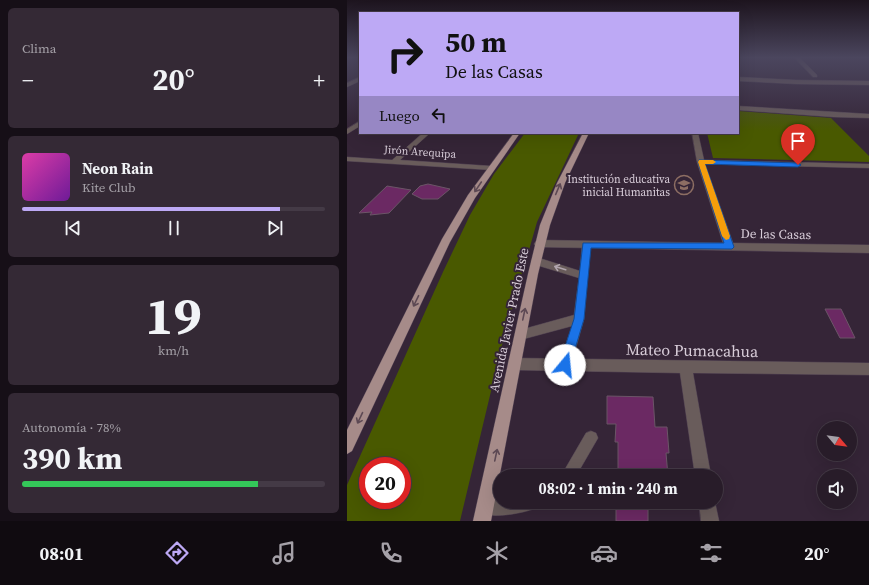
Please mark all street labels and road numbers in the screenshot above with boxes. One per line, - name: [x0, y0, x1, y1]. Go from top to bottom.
- street label: Jirón Arequipa: [382, 142, 457, 162]
- street label: De las Casas: [741, 225, 812, 243]
- street label: Avenida Javier Prado Este: [485, 246, 533, 394]
- street label: Mateo Pumacahua: [626, 338, 759, 362]

